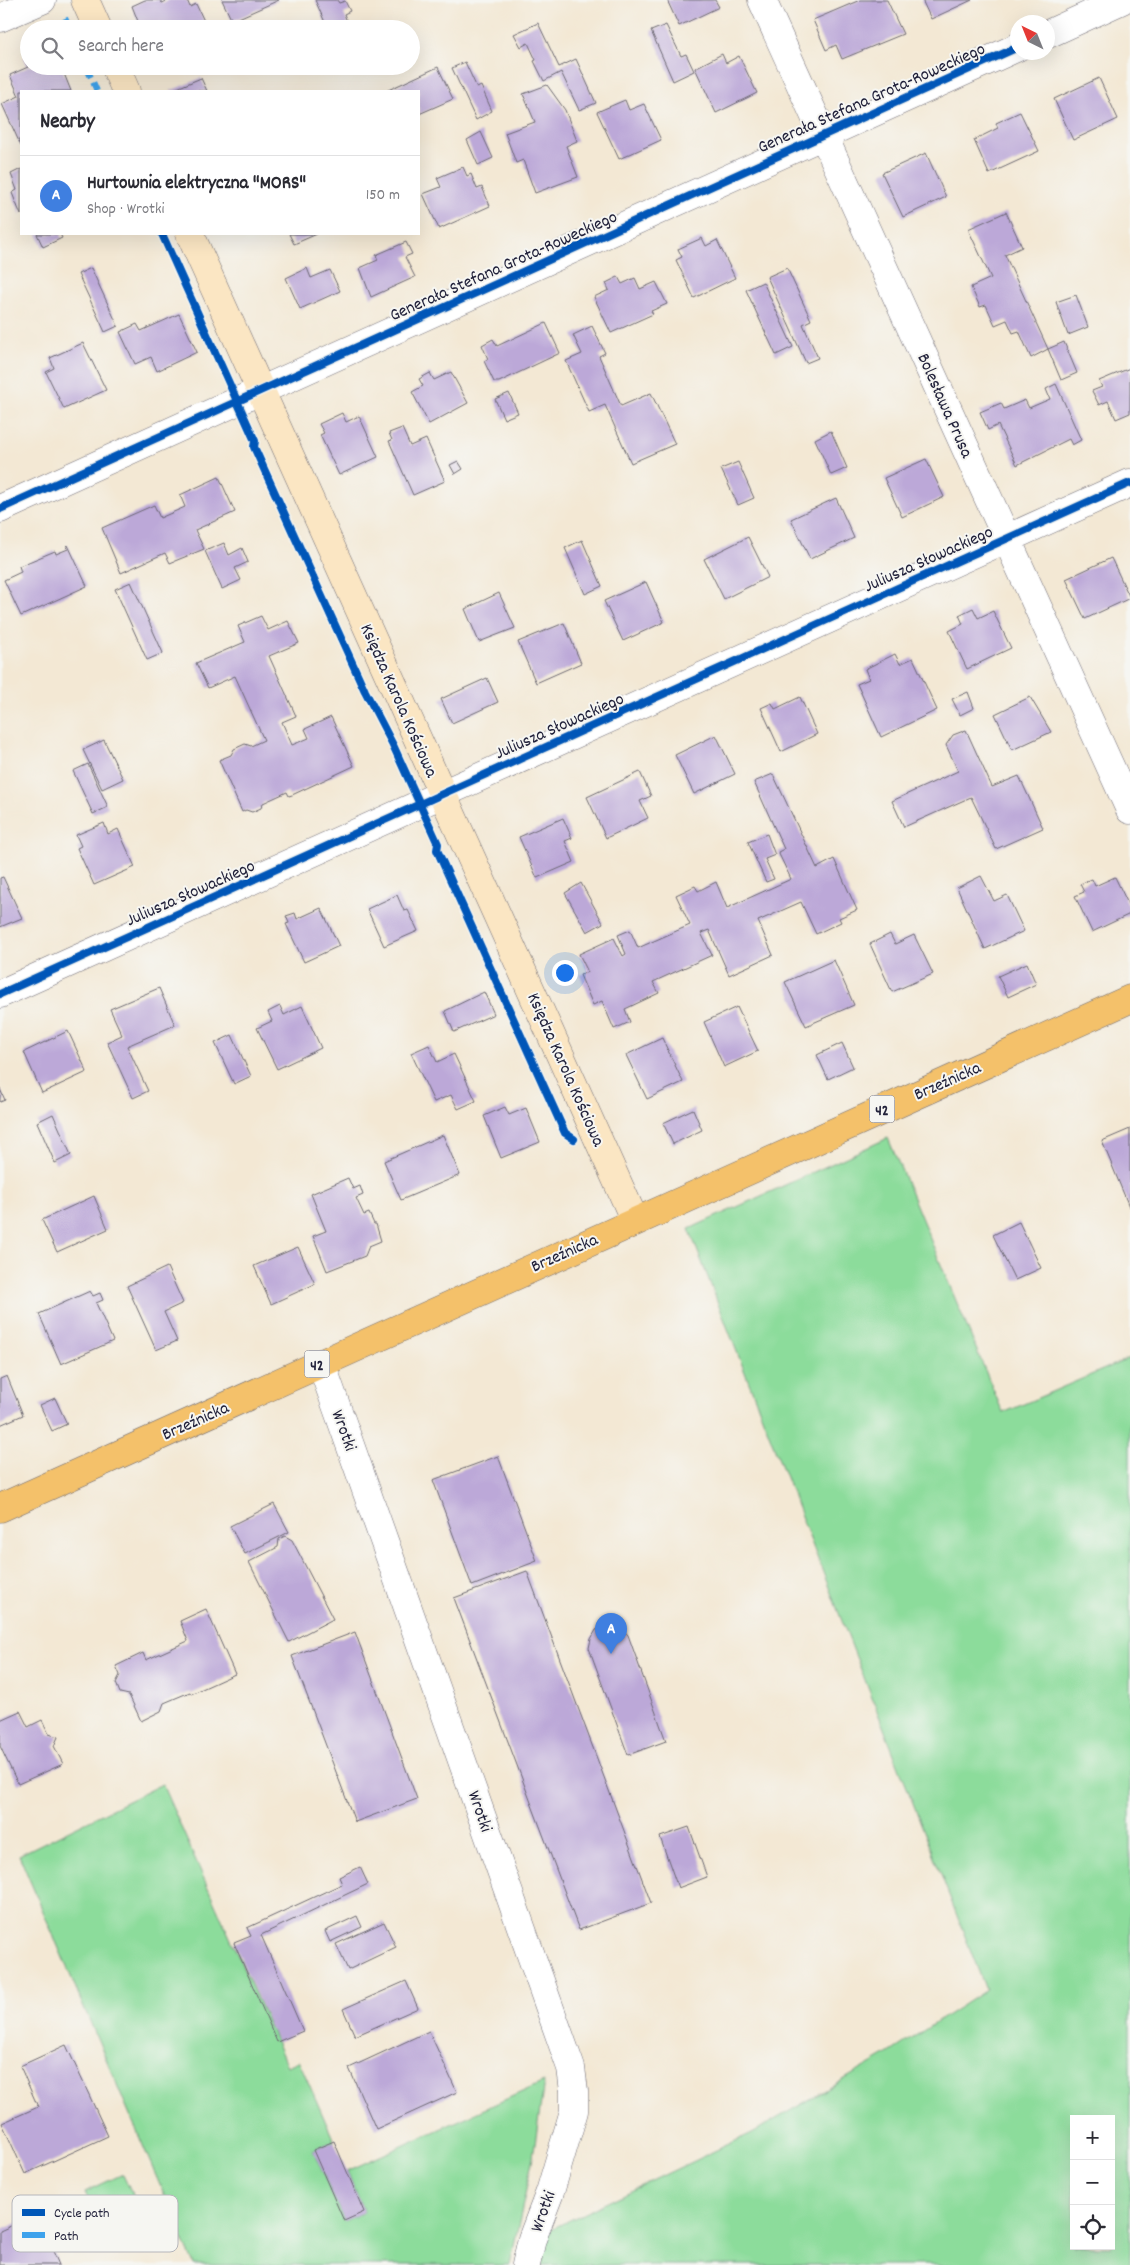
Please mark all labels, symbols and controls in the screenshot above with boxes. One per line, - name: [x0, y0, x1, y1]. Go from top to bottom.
- north arrow: [1010, 15, 1055, 60]
- search box: [20, 20, 420, 75]
- icon: search: [38, 34, 66, 62]
- text: Search here: [78, 34, 164, 61]
- street label: Generała Stefana Grota-Roweckiego: [754, 38, 990, 161]
- text: Nearby: [40, 108, 95, 138]
- text: Hurtownia elektryczna "MORS": [87, 171, 306, 198]
- text: A: [52, 184, 60, 207]
- text: 150 m: [366, 184, 400, 207]
- text: Shop · Wrotki: [87, 198, 165, 221]
- street label: Generała Stefana Grota-Roweckiego: [386, 206, 622, 329]
- street label: Bolesława Prusa: [909, 350, 978, 463]
- street label: Juliusza Słowackiego: [860, 521, 998, 600]
- street label: Księdza Karola Kościowa: [353, 620, 443, 782]
- street label: Juliusza Słowackiego: [491, 688, 629, 767]
- street label: Juliusza Słowackiego: [122, 855, 260, 934]
- your location: [552, 960, 578, 986]
- street label: Księdza Karola Kościowa: [520, 989, 610, 1151]
- street label: Brzeźnicka: [911, 1056, 986, 1108]
- road number: 42: [870, 1096, 894, 1122]
- street label: Brzeźnicka: [528, 1228, 603, 1280]
- road number: 42: [304, 1350, 330, 1378]
- street label: Brzeźnicka: [159, 1396, 234, 1448]
- street label: Wrotki: [324, 1407, 362, 1455]
- pin: A: [595, 1613, 627, 1654]
- street label: Wrotki: [460, 1788, 497, 1836]
- map controls: [1070, 2115, 1115, 2250]
- button: +: [1070, 2115, 1115, 2160]
- button: −: [1070, 2160, 1115, 2205]
- street label: Wrotki: [525, 2188, 563, 2236]
- legend: [12, 2195, 178, 2252]
- text: Cycle path: [54, 2204, 110, 2224]
- button: locate: [1070, 2205, 1115, 2250]
- text: Path: [54, 2227, 79, 2247]

